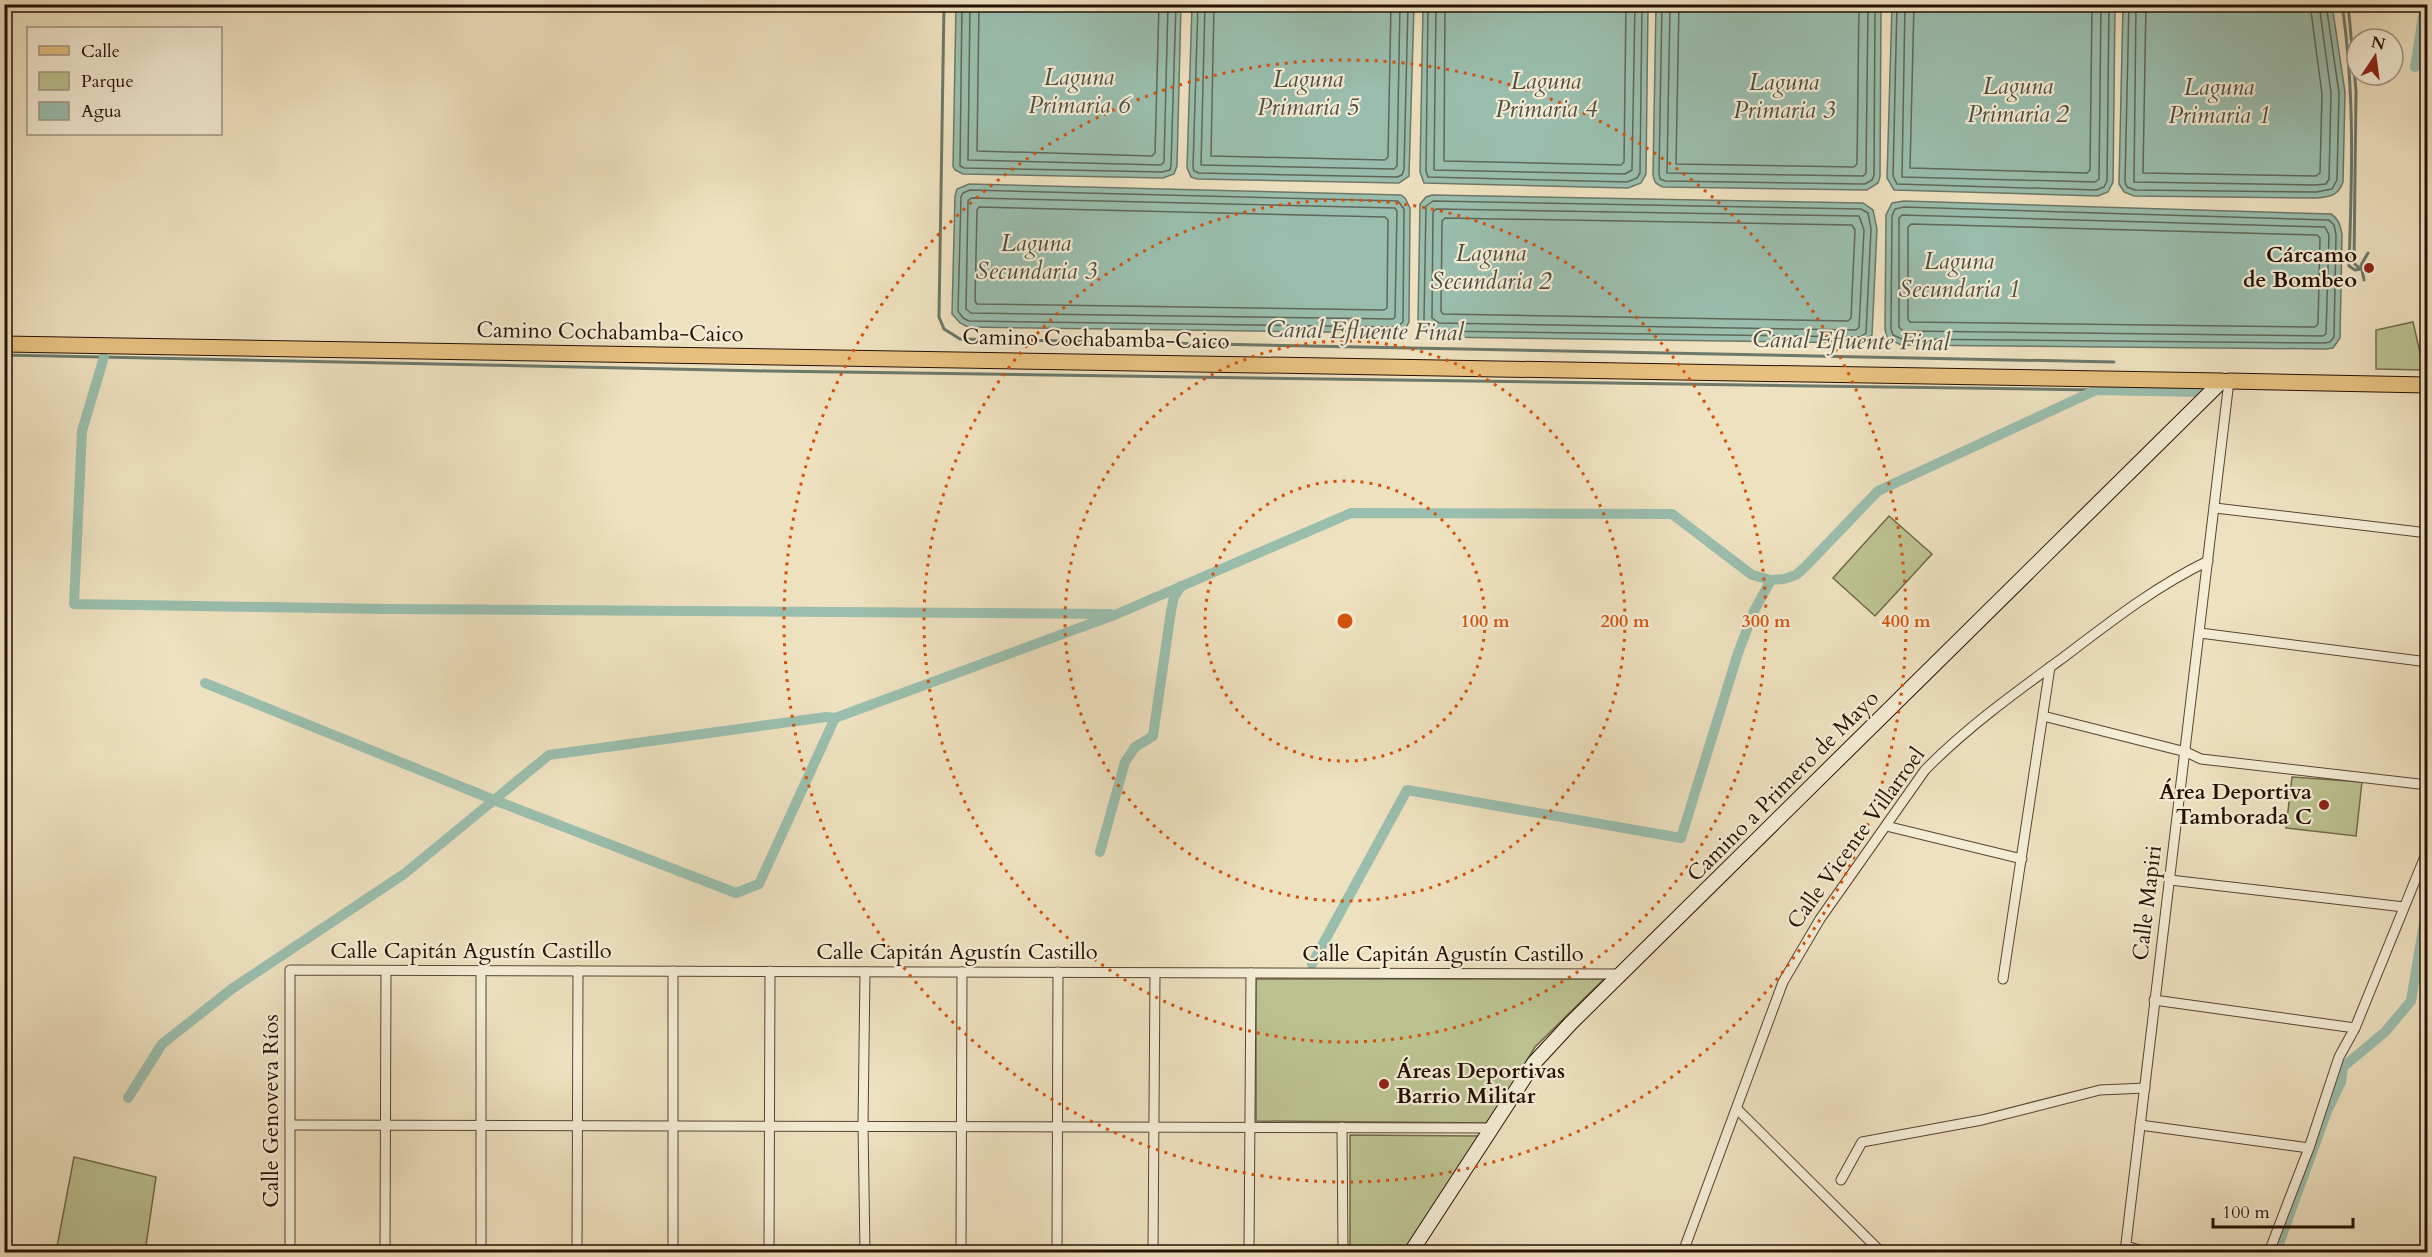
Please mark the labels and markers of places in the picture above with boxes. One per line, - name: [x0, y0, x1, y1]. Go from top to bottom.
- place label: Cárcamo de Bombeo: [2243, 240, 2357, 295]
- marker: Cárcamo de Bombeo: [2362, 261, 2376, 275]
- centre of rings: [1335, 611, 1355, 631]
- place label: Área Deportiva Tamborada C: [2159, 777, 2312, 832]
- marker: Área Deportiva Tamborada C: [2317, 798, 2331, 812]
- place label: Áreas Deportivas Barrio Militar: [1396, 1056, 1565, 1111]
- marker: Áreas Deportivas Barrio Militar: [1377, 1077, 1391, 1091]

